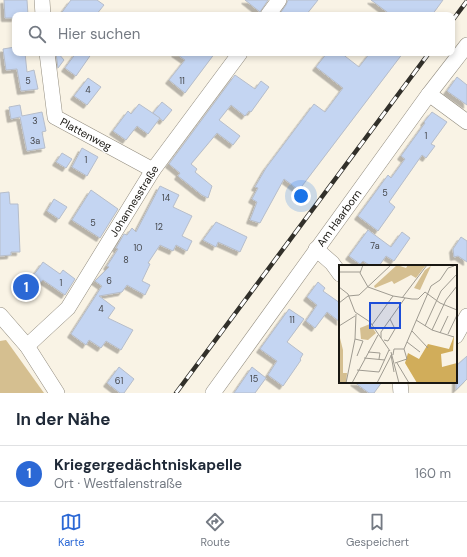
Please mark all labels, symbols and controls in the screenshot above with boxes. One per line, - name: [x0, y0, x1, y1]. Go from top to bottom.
- search box: [12, 12, 455, 56]
- icon: search: [26, 23, 48, 45]
- text: Hier suchen: [58, 24, 140, 44]
- house number: 5: [25, 75, 31, 87]
- house number: 11: [179, 75, 185, 87]
- house number: 4: [85, 84, 91, 96]
- house number: 3: [32, 115, 38, 127]
- street label: Plattenweg: [58, 115, 114, 153]
- house number: 1: [425, 130, 428, 142]
- house number: 3a: [30, 135, 40, 147]
- house number: 1: [85, 154, 88, 166]
- street label: Johannesstraße: [106, 163, 162, 239]
- your location: [291, 186, 311, 206]
- street label: Am Haarborn: [314, 187, 364, 249]
- house number: 5: [382, 187, 388, 199]
- house number: 14: [162, 192, 171, 204]
- house number: 5: [90, 217, 96, 229]
- house number: 12: [155, 221, 163, 233]
- house number: 7a: [370, 240, 380, 252]
- house number: 10: [134, 242, 142, 254]
- house number: 8: [123, 254, 129, 266]
- inset map: [339, 265, 457, 383]
- pin: 1: [13, 272, 39, 302]
- house number: 6: [106, 275, 112, 287]
- house number: 1: [60, 277, 63, 289]
- house number: 4: [98, 303, 104, 315]
- house number: 11: [289, 314, 295, 326]
- house number: 15: [250, 373, 258, 385]
- house number: 61: [115, 375, 123, 387]
- text: In der Nähe: [16, 408, 111, 430]
- text: Kriegergedächtniskapelle: [54, 455, 242, 475]
- text: 1: [27, 465, 31, 482]
- text: 160 m: [415, 465, 451, 482]
- text: Ort · Westfalenstraße: [54, 475, 182, 492]
- tab: Karte: [58, 511, 85, 549]
- tab: Route: [201, 511, 230, 549]
- tab: Gespeichert: [346, 511, 409, 549]

